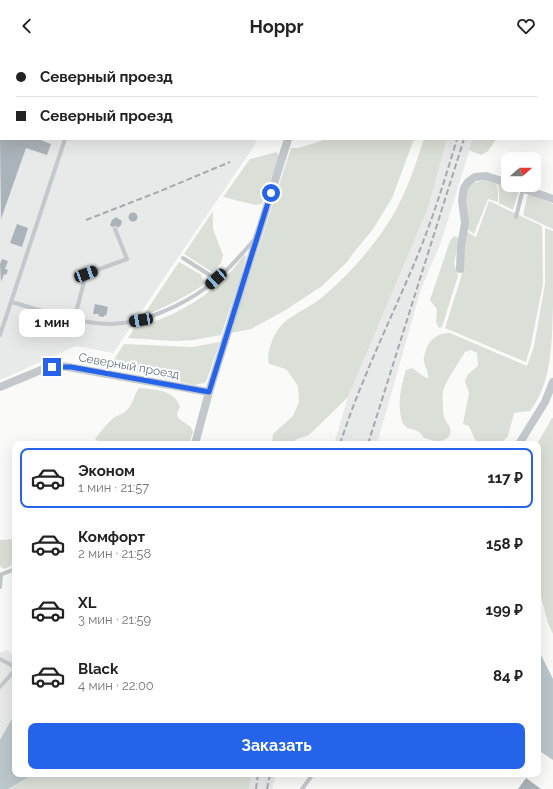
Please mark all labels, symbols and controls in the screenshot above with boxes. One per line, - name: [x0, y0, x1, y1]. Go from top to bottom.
- icon: back: [16, 15, 38, 37]
- icon: heart: [515, 15, 537, 37]
- text: Hoppr: [250, 16, 303, 37]
- text: Северный проезд: [40, 68, 173, 86]
- text: Северный проезд: [40, 107, 173, 125]
- north arrow: [501, 152, 541, 192]
- map controls: [501, 152, 541, 192]
- route start: [262, 184, 280, 202]
- car: [73, 264, 99, 284]
- car: [203, 267, 229, 291]
- callout: 1 мин: [19, 309, 85, 337]
- car: [128, 312, 154, 328]
- text: 1 мин: [35, 315, 69, 330]
- street label: Северный проезд: [77, 350, 181, 382]
- route end: [43, 358, 61, 376]
- icon: car: [30, 460, 66, 496]
- text: Эконом: [78, 462, 135, 480]
- text: 117 ₽: [487, 469, 523, 487]
- text: 1 мин · 21:57: [78, 480, 149, 495]
- icon: car: [30, 526, 66, 562]
- text: Комфорт: [78, 528, 145, 546]
- text: 158 ₽: [486, 535, 523, 553]
- text: 2 мин · 21:58: [78, 546, 151, 561]
- icon: car: [30, 592, 66, 628]
- text: XL: [78, 594, 96, 612]
- text: 199 ₽: [486, 601, 523, 619]
- text: 3 мин · 21:59: [78, 612, 151, 627]
- icon: car: [30, 658, 66, 694]
- text: Black: [78, 660, 118, 678]
- text: 84 ₽: [493, 667, 523, 685]
- text: 4 мин · 22:00: [78, 678, 154, 693]
- button: Заказать: [28, 723, 525, 769]

